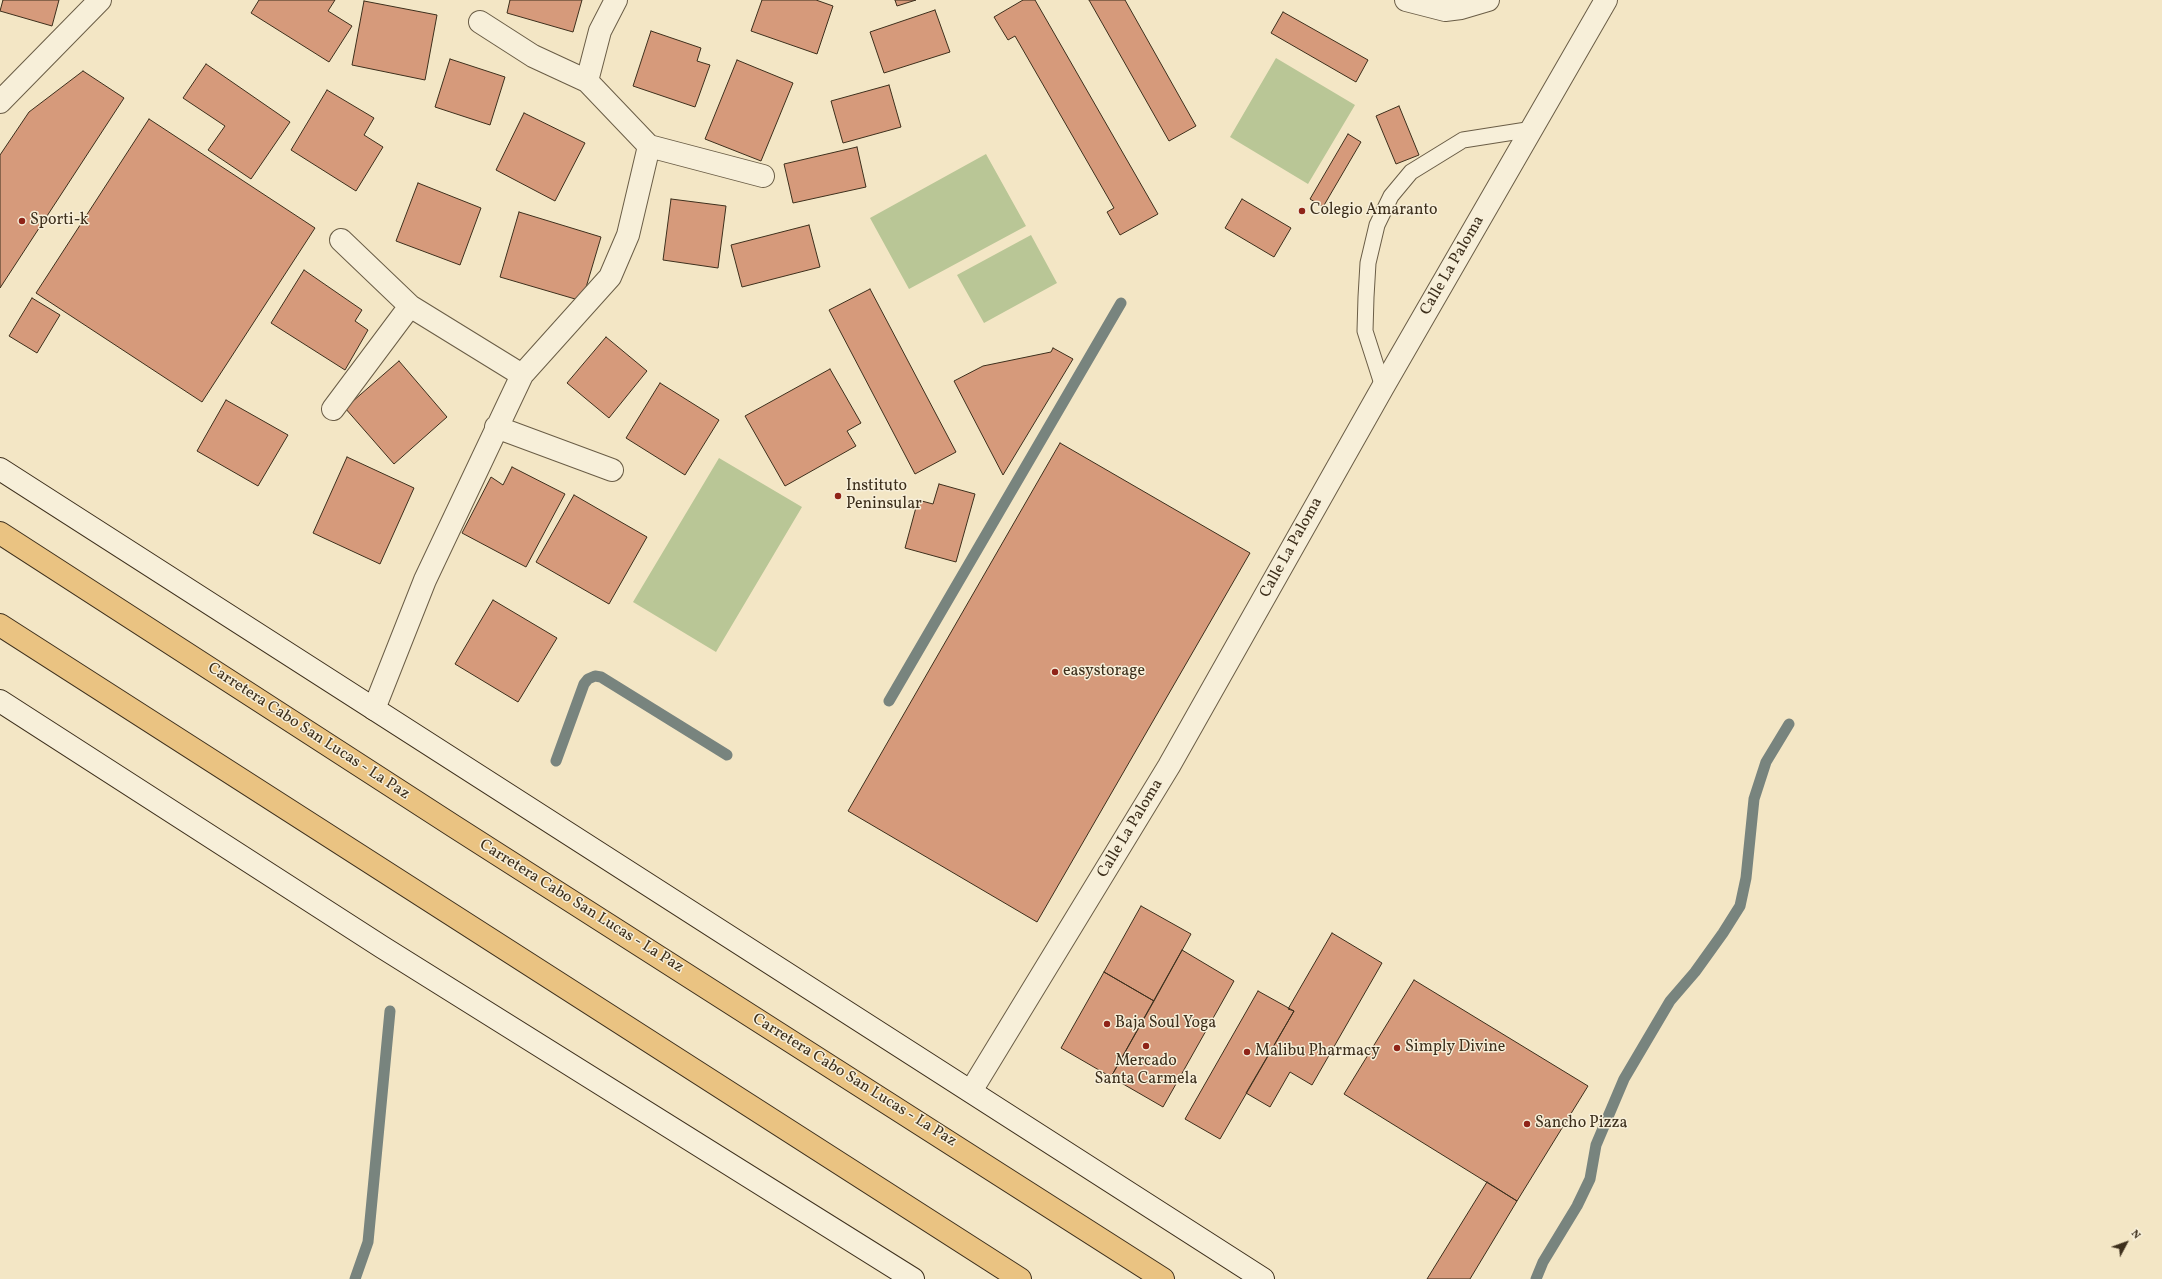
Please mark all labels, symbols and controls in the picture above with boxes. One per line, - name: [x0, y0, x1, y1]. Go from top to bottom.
- place label: Colegio Amaranto: [1310, 201, 1437, 221]
- marker: Colegio Amaranto: [1297, 206, 1307, 216]
- place label: Sporti-k: [30, 211, 89, 231]
- street label: Calle La Paloma: [1417, 213, 1489, 319]
- marker: Sporti-k: [17, 216, 27, 226]
- place label: Instituto Peninsular: [846, 477, 922, 515]
- marker: Instituto Peninsular: [833, 491, 843, 501]
- street label: Calle La Paloma: [1257, 495, 1327, 601]
- street label: Carretera Cabo San Lucas - La Paz: [203, 659, 413, 805]
- place label: easystorage: [1063, 662, 1145, 682]
- marker: easystorage: [1050, 667, 1060, 677]
- street label: Calle La Paloma: [1094, 776, 1168, 882]
- street label: Carretera Cabo San Lucas - La Paz: [475, 836, 687, 978]
- street label: Carretera Cabo San Lucas - La Paz: [748, 1010, 960, 1152]
- place label: Baja Soul Yoga: [1115, 1014, 1216, 1034]
- marker: Baja Soul Yoga: [1102, 1019, 1112, 1029]
- place label: Simply Divine: [1405, 1038, 1505, 1058]
- marker: Mercado Santa Carmela: [1141, 1041, 1151, 1051]
- place label: Malibu Pharmacy: [1255, 1042, 1380, 1062]
- marker: Simply Divine: [1392, 1043, 1402, 1053]
- marker: Malibu Pharmacy: [1242, 1047, 1252, 1057]
- place label: Mercado Santa Carmela: [1095, 1052, 1197, 1090]
- place label: Sancho Pizza: [1535, 1114, 1627, 1134]
- marker: Sancho Pizza: [1522, 1119, 1532, 1129]
- north arrow: [2106, 1223, 2146, 1263]
- text: N: [2127, 1227, 2144, 1243]

